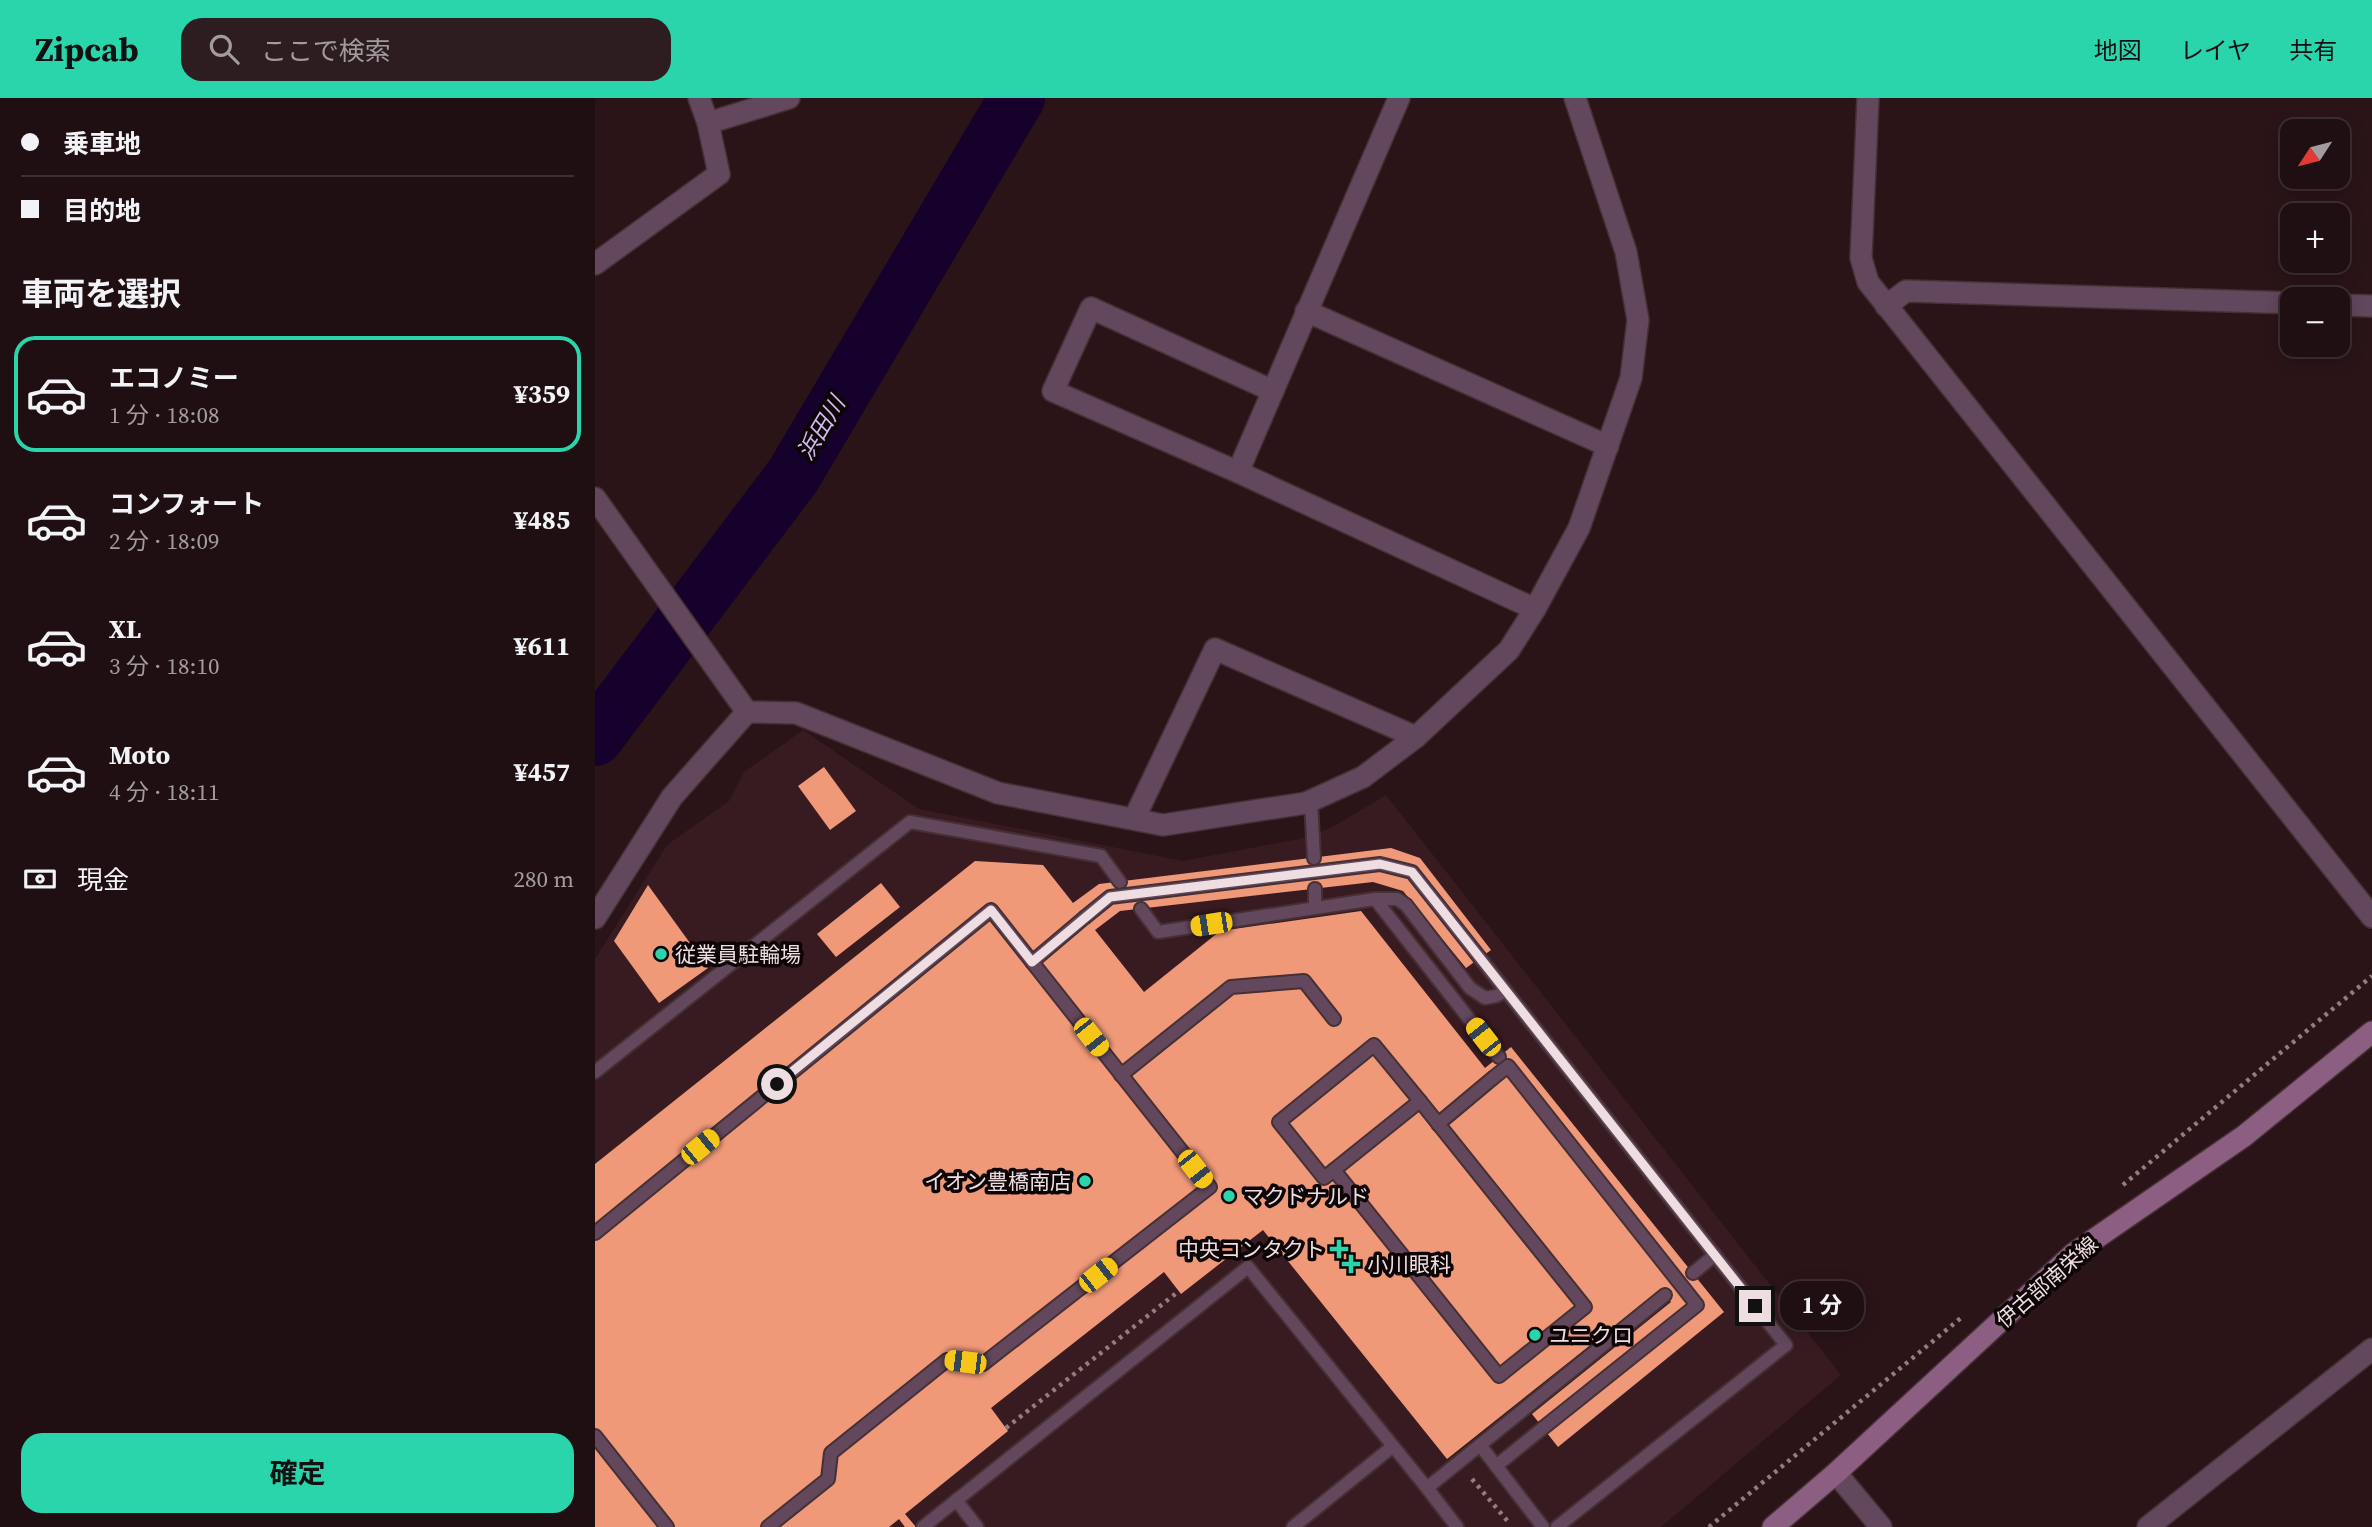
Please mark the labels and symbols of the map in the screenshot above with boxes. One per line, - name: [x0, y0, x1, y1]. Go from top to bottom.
- north arrow: [2280, 119, 2350, 189]
- water label: 浜田川: [790, 388, 854, 466]
- car: [1189, 910, 1234, 938]
- place label: 従業員駐輪場: [675, 940, 801, 969]
- marker: 従業員駐輪場: [653, 946, 669, 962]
- car: [1070, 1014, 1113, 1060]
- car: [1462, 1014, 1505, 1060]
- route start: [761, 1068, 793, 1100]
- car: [678, 1126, 723, 1168]
- car: [1174, 1146, 1217, 1192]
- place label: イオン豊橋南店: [924, 1167, 1071, 1196]
- marker: イオン豊橋南店: [1077, 1173, 1093, 1189]
- place label: マクドナルド: [1243, 1182, 1369, 1211]
- marker: マクドナルド: [1221, 1188, 1237, 1204]
- street label: 伊古部南栄線: [1990, 1230, 2104, 1334]
- place label: 中央コンタクト: [1178, 1235, 1325, 1264]
- marker: 中央コンタクト: [1331, 1241, 1347, 1257]
- place label: 小川眼科: [1367, 1250, 1451, 1279]
- car: [1075, 1254, 1122, 1296]
- marker: 小川眼科: [1341, 1254, 1361, 1274]
- callout: 1 分: [1779, 1282, 1863, 1330]
- route end: [1739, 1290, 1771, 1322]
- place label: ユニクロ: [1549, 1321, 1633, 1350]
- marker: ユニクロ: [1527, 1327, 1543, 1343]
- car: [943, 1349, 988, 1375]

